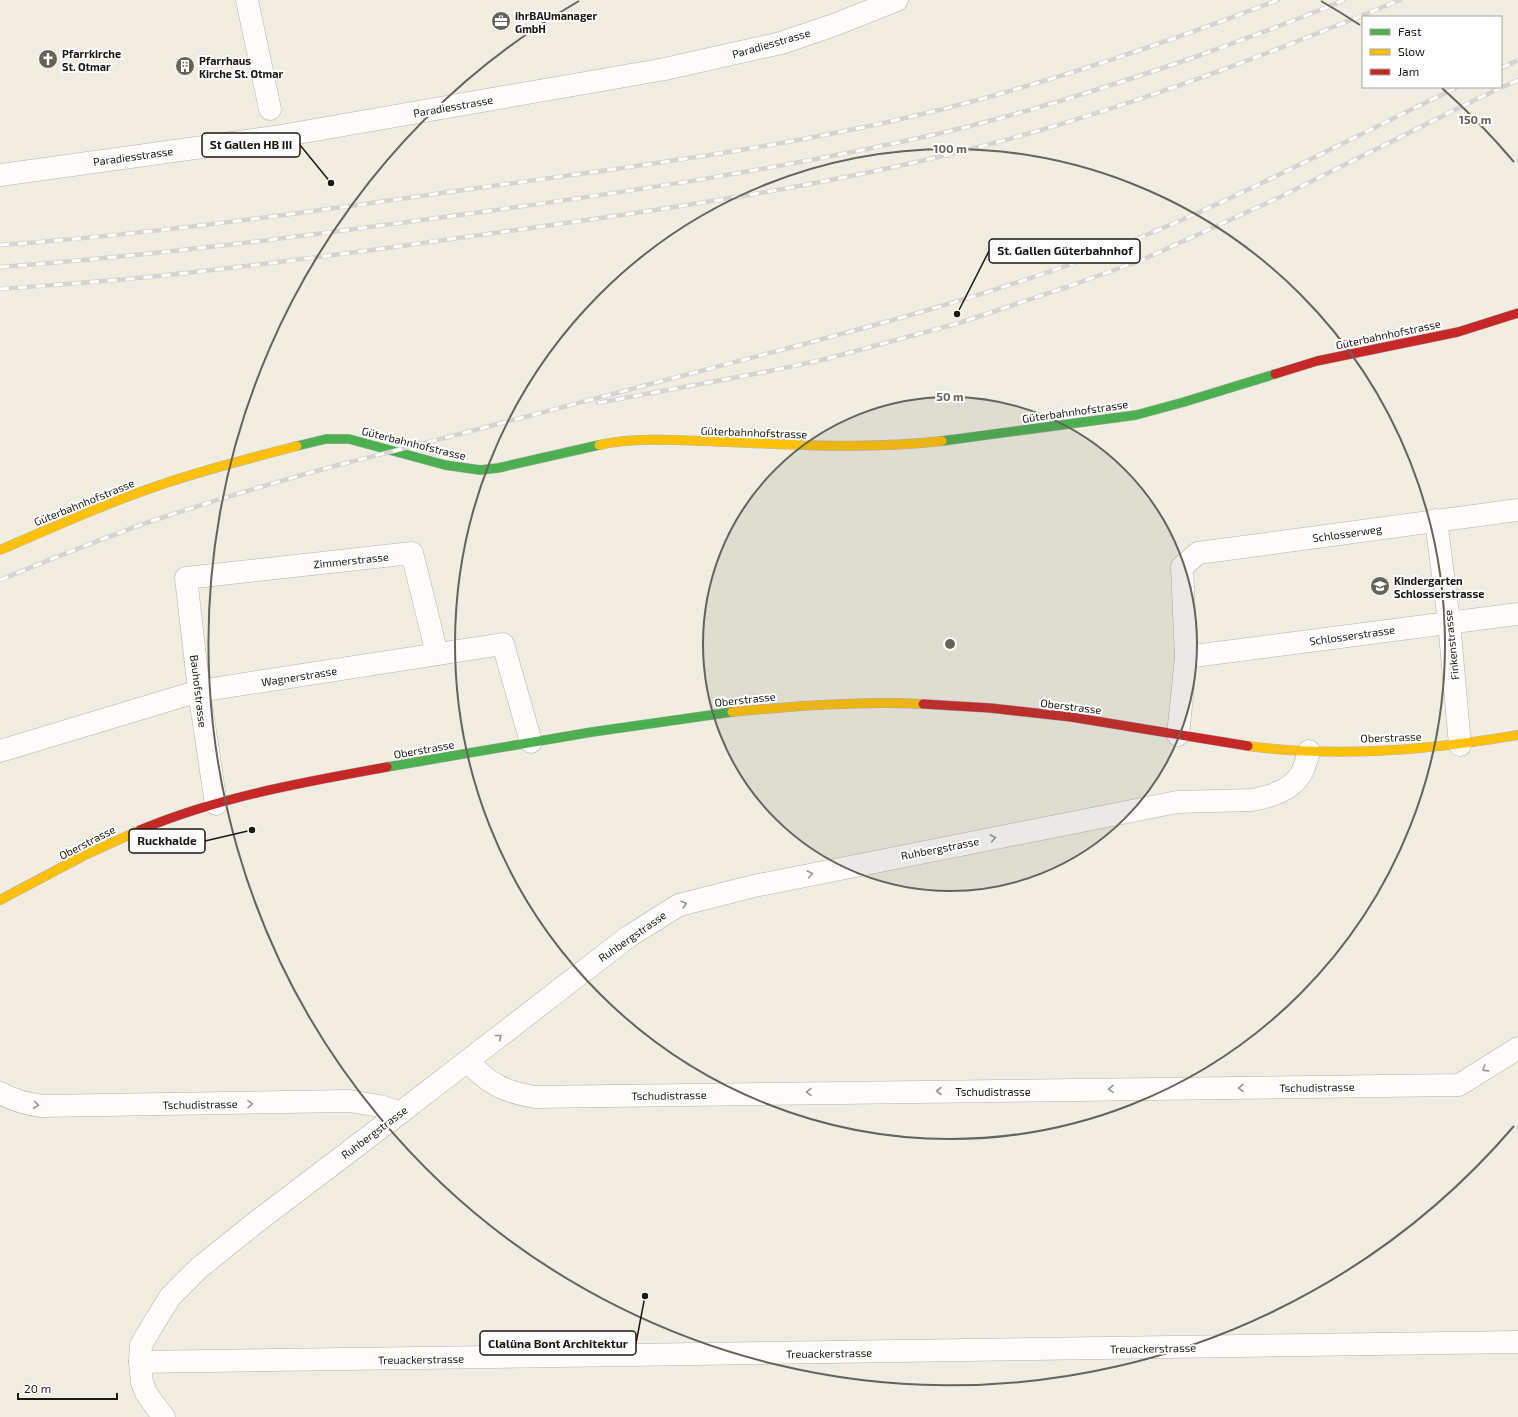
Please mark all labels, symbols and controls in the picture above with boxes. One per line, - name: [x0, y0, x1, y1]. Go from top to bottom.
- place label: ihrBAUmanager GmbH: [515, 9, 597, 35]
- office icon: ihrBAUmanager GmbH: [490, 10, 512, 32]
- legend: [1362, 16, 1502, 88]
- text: Fast: [1398, 24, 1422, 38]
- street label: Paradiesstrasse: [730, 26, 812, 60]
- text: Slow: [1398, 44, 1425, 58]
- place label: Pfarrkirche St. Otmar: [62, 47, 121, 73]
- church icon: Pfarrkirche St. Otmar: [37, 48, 59, 70]
- place label: Pfarrhaus Kirche St. Otmar: [199, 54, 283, 80]
- building icon: Pfarrhaus Kirche St. Otmar: [174, 55, 196, 77]
- text: Jam: [1398, 64, 1419, 78]
- street label: Paradiesstrasse: [412, 93, 494, 119]
- text: 150 m: [1459, 112, 1491, 126]
- callout: St Gallen HB III: [202, 133, 300, 157]
- text: St Gallen HB III: [210, 137, 292, 151]
- text: 100 m: [933, 141, 967, 155]
- street label: Paradiesstrasse: [92, 144, 174, 168]
- callout: St. Gallen Güterbahnhof: [989, 239, 1140, 263]
- text: St. Gallen Güterbahnhof: [997, 243, 1134, 257]
- street label: Güterbahnhofstrasse: [1334, 317, 1442, 351]
- text: 50 m: [936, 389, 964, 403]
- street label: Güterbahnhofstrasse: [1021, 397, 1129, 425]
- street label: Güterbahnhofstrasse: [361, 424, 468, 462]
- street label: Güterbahnhofstrasse: [700, 424, 808, 440]
- street label: Güterbahnhofstrasse: [32, 476, 136, 528]
- street label: Schlosserweg: [1311, 522, 1383, 544]
- street label: Zimmerstrasse: [313, 550, 389, 570]
- place label: Kindergarten Schlosserstrasse: [1394, 574, 1485, 600]
- school or university icon: Kindergarten Schlosserstrasse: [1369, 575, 1391, 597]
- street label: Finkenstrasse: [1441, 609, 1461, 681]
- street label: Schlosserstrasse: [1308, 623, 1396, 647]
- centre of rings: [943, 637, 957, 651]
- street label: Bauhofstrasse: [188, 654, 210, 728]
- street label: Wagnerstrasse: [260, 664, 338, 688]
- street label: Oberstrasse: [714, 689, 776, 709]
- street label: Oberstrasse: [1040, 696, 1102, 716]
- street label: Oberstrasse: [1360, 729, 1422, 745]
- street label: Oberstrasse: [393, 737, 455, 761]
- street label: Oberstrasse: [57, 822, 117, 862]
- callout: Ruckhalde: [129, 829, 205, 853]
- text: Ruckhalde: [137, 833, 197, 847]
- street label: Ruhbergstrasse: [900, 834, 980, 862]
- one-way arrow: [989, 834, 996, 842]
- one-way arrow: [807, 871, 813, 879]
- one-way arrow: [680, 900, 687, 909]
- street label: Ruhbergstrasse: [596, 908, 668, 964]
- one-way arrow: [495, 1034, 502, 1041]
- one-way arrow: [1482, 1064, 1489, 1072]
- street label: Tschudistrasse: [1279, 1080, 1355, 1094]
- one-way arrow: [1238, 1084, 1244, 1092]
- street label: Tschudistrasse: [955, 1085, 1031, 1098]
- one-way arrow: [1108, 1085, 1114, 1094]
- one-way arrow: [936, 1087, 942, 1095]
- street label: Tschudistrasse: [631, 1088, 707, 1102]
- one-way arrow: [806, 1088, 812, 1097]
- street label: Tschudistrasse: [162, 1097, 238, 1111]
- one-way arrow: [247, 1099, 253, 1108]
- one-way arrow: [33, 1100, 39, 1109]
- street label: Ruhbergstrasse: [338, 1103, 410, 1161]
- callout: Clalüna Bont Architektur: [480, 1331, 636, 1355]
- text: Clalüna Bont Architektur: [488, 1336, 628, 1350]
- street label: Treuackerstrasse: [1110, 1341, 1196, 1355]
- street label: Treuackerstrasse: [786, 1346, 872, 1360]
- street label: Treuackerstrasse: [378, 1352, 464, 1366]
- scale bar: [18, 1375, 117, 1401]
- text: 20 m: [24, 1381, 51, 1395]

